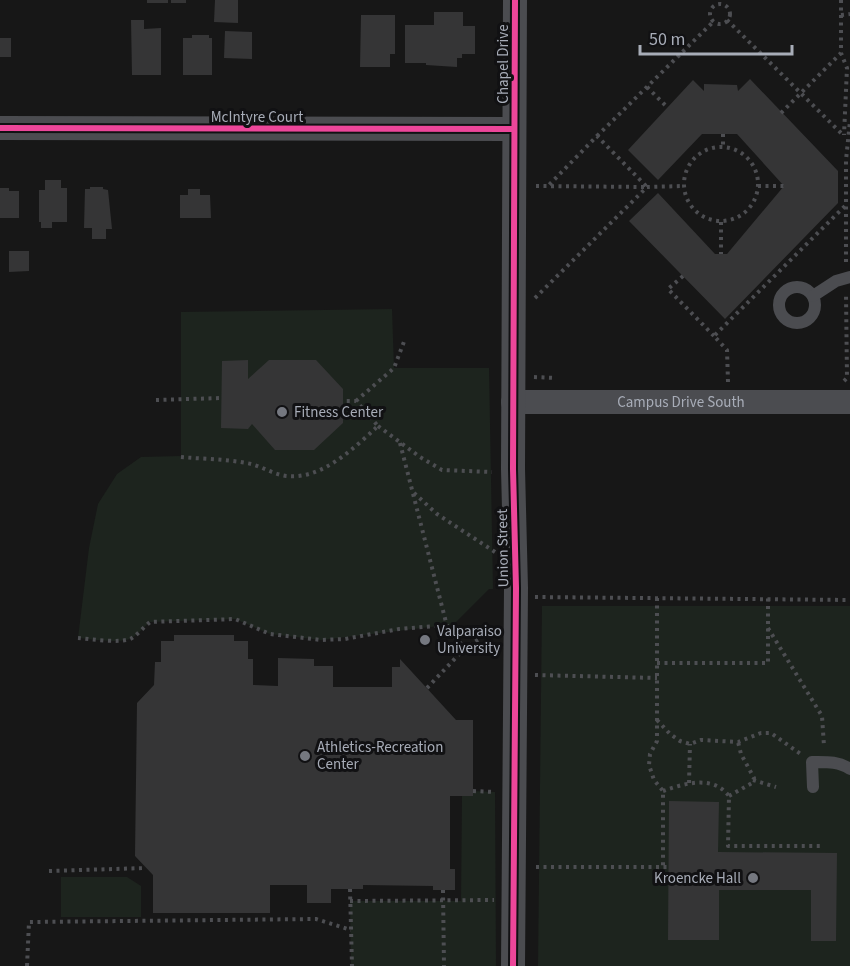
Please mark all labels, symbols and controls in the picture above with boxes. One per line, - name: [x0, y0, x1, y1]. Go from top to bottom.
- scale bar: [640, 18, 792, 56]
- street label: Chapel Drive: [493, 24, 514, 104]
- text: 50 m: [649, 27, 685, 52]
- street label: McIntyre Court: [211, 107, 303, 128]
- street label: Campus Drive South: [617, 392, 745, 413]
- place label: Fitness Center: [294, 402, 384, 423]
- marker: Fitness Center: [275, 405, 289, 419]
- street label: Union Street: [492, 509, 514, 587]
- place label: Valparaiso University: [437, 621, 502, 659]
- marker: Valparaiso University: [418, 633, 432, 647]
- place label: Athletics-Recreation Center: [317, 737, 443, 775]
- marker: Athletics-Recreation Center: [298, 749, 312, 763]
- place label: Kroencke Hall: [654, 868, 741, 889]
- marker: Kroencke Hall: [746, 871, 760, 885]

